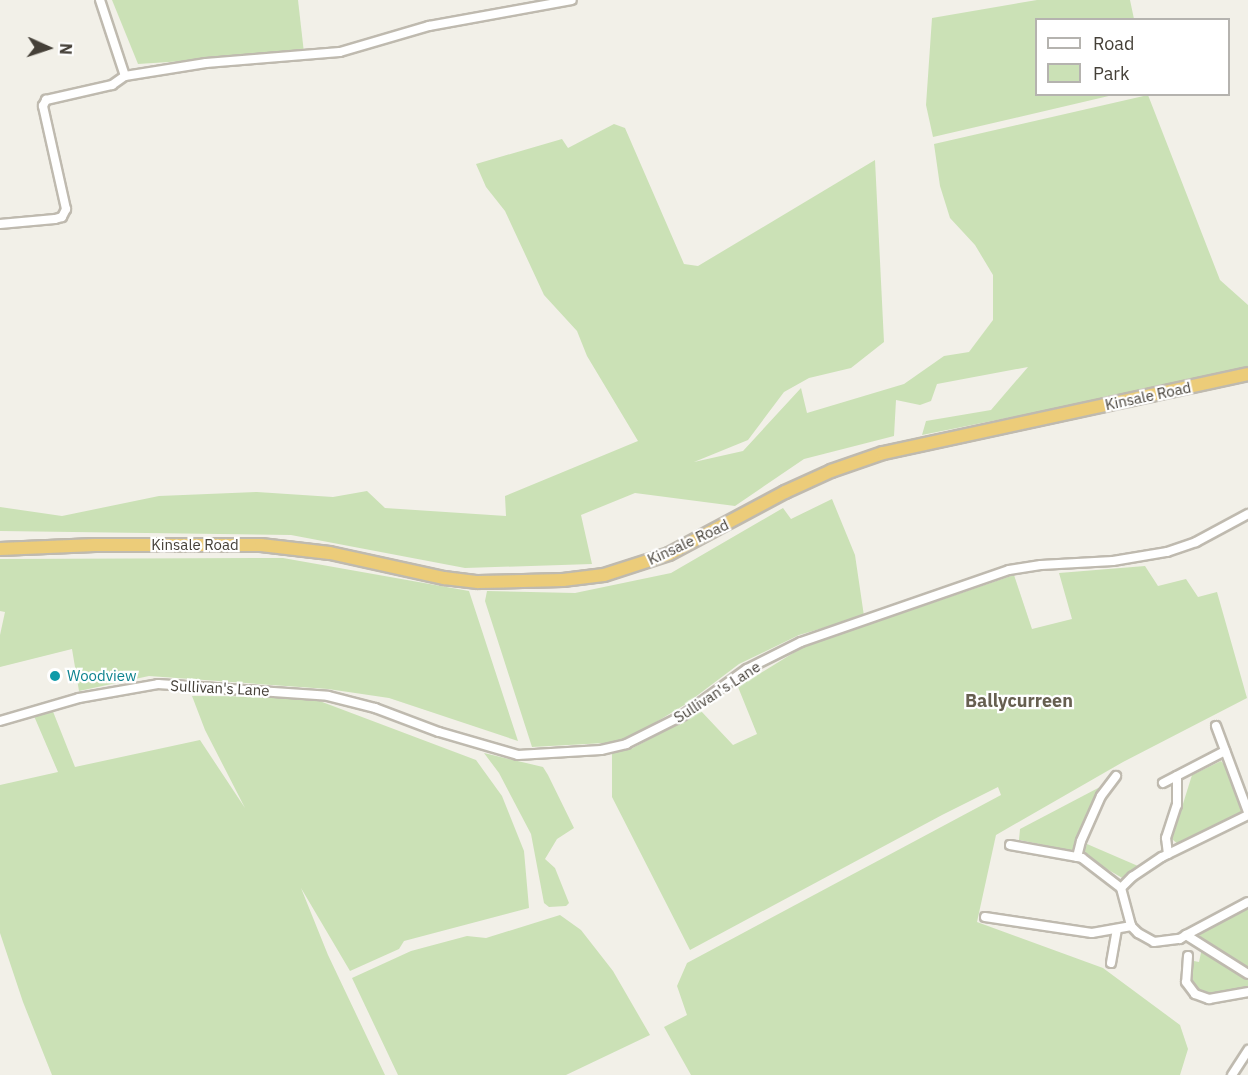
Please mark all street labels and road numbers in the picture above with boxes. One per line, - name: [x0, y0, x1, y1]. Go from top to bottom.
- street label: Kinsale Road: [1103, 378, 1193, 414]
- street label: Kinsale Road: [645, 515, 731, 569]
- street label: Kinsale Road: [151, 536, 239, 554]
- street label: Sullivan's Lane: [670, 657, 764, 727]
- street label: Sullivan's Lane: [170, 676, 270, 700]

